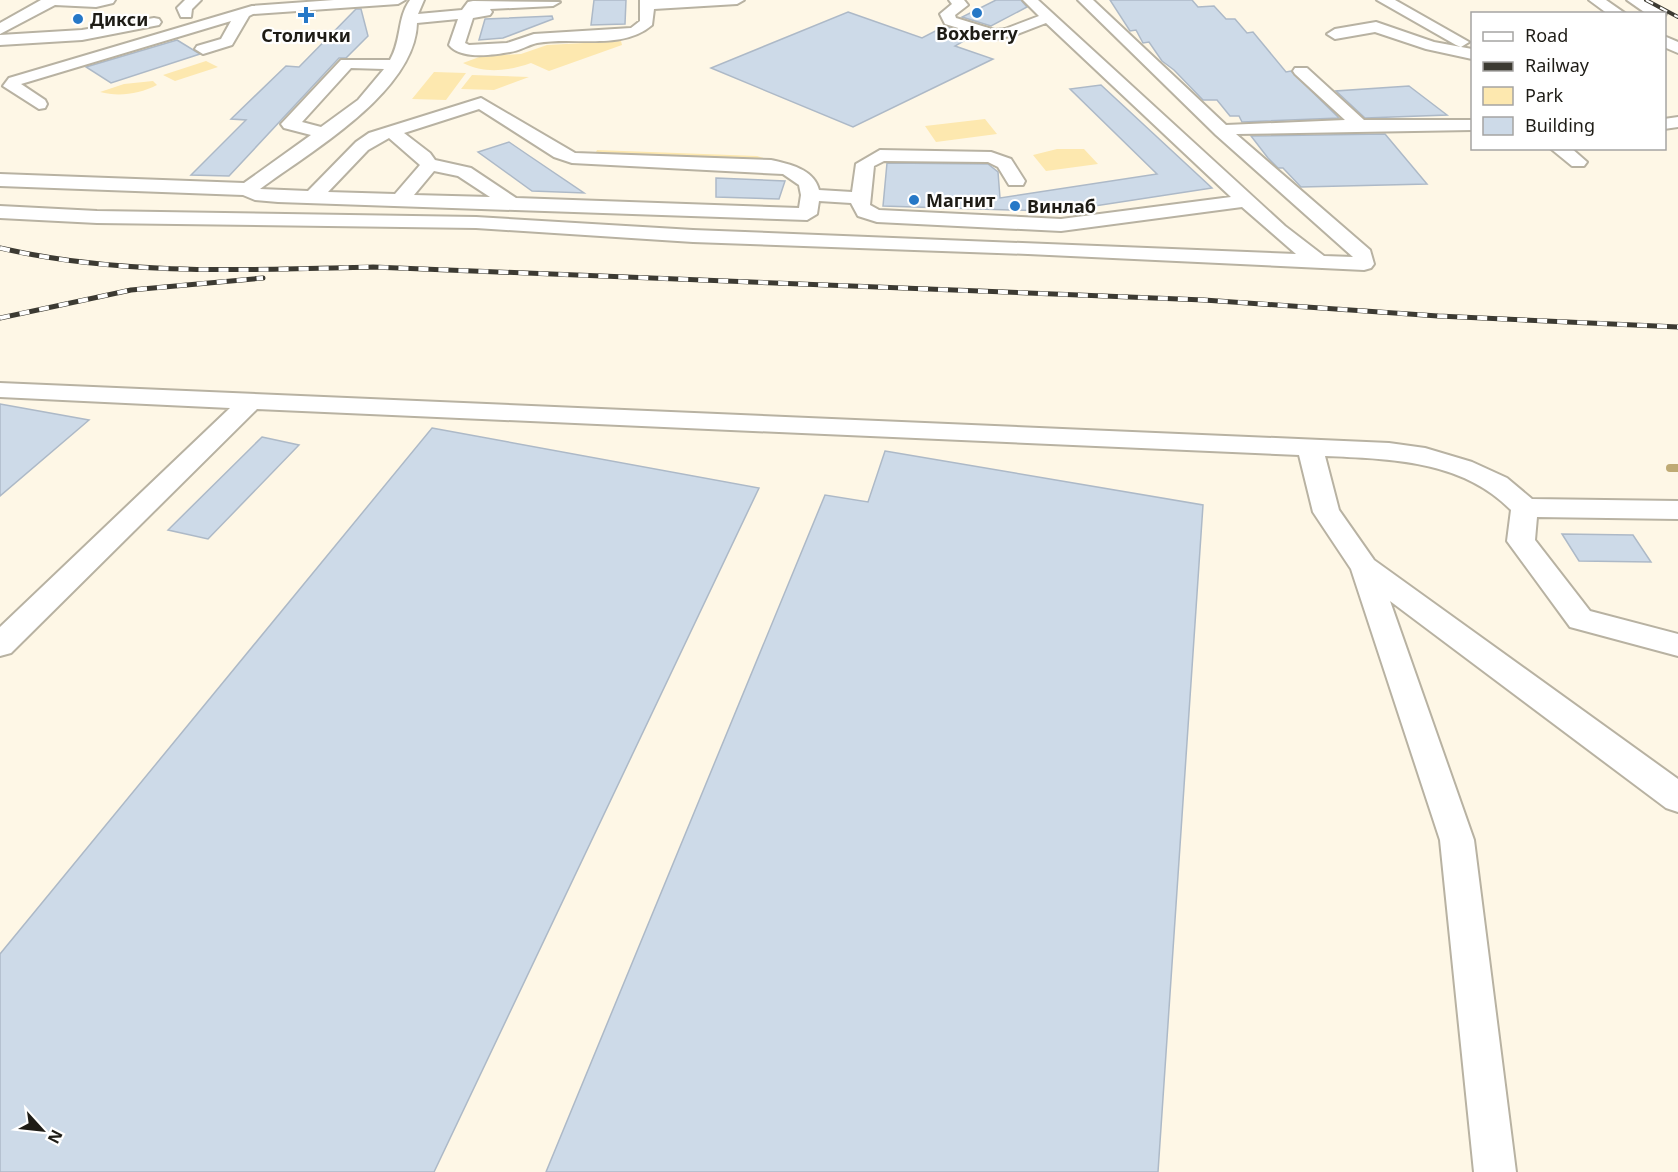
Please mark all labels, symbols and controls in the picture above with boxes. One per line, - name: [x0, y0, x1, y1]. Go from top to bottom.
- marker: Boxberry: [970, 6, 984, 20]
- place label: Дикси: [90, 7, 148, 31]
- marker: Столички: [299, 8, 313, 22]
- marker: Дикси: [71, 12, 85, 26]
- legend: [1471, 12, 1666, 150]
- place label: Boxberry: [936, 21, 1019, 45]
- place label: Столички: [261, 23, 351, 47]
- text: Road: [1525, 23, 1568, 47]
- text: Railway: [1525, 53, 1590, 77]
- text: Park: [1525, 83, 1563, 107]
- text: Building: [1525, 113, 1595, 137]
- place label: Магнит: [926, 188, 995, 212]
- marker: Магнит: [907, 193, 921, 207]
- place label: Винлаб: [1027, 194, 1096, 218]
- marker: Винлаб: [1008, 199, 1022, 213]
- north arrow: [12, 1100, 72, 1160]
- text: N: [43, 1126, 68, 1148]

